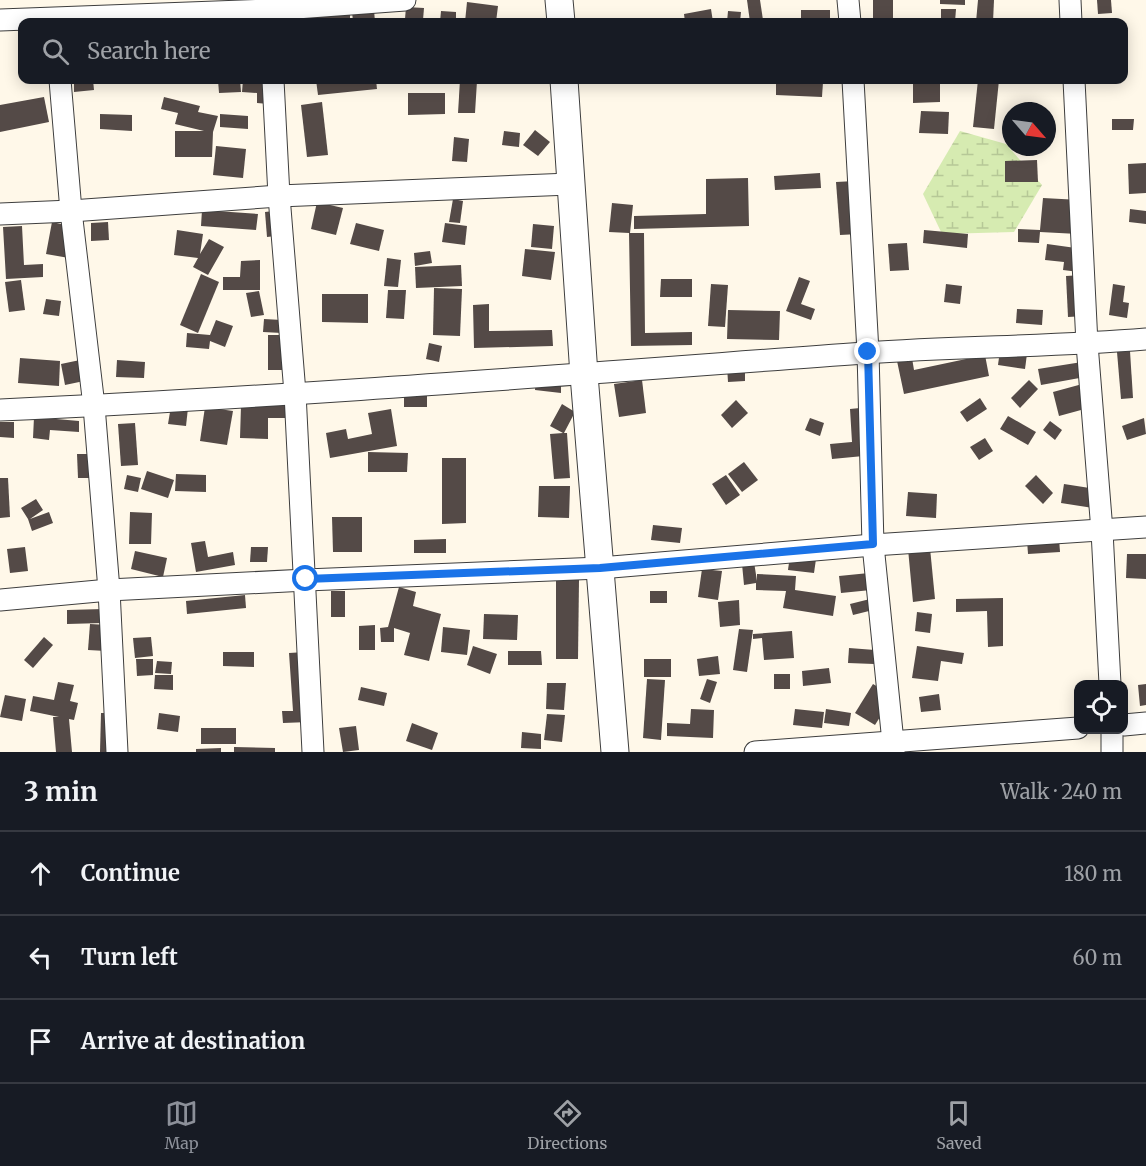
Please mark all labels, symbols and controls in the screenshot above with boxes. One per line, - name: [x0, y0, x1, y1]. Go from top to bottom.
- search box: [18, 18, 1128, 84]
- icon: search: [39, 35, 72, 68]
- text: Search here: [87, 37, 210, 65]
- north arrow: [1002, 102, 1056, 156]
- route end: [854, 338, 880, 364]
- route start: [292, 565, 318, 591]
- map controls: [1074, 680, 1128, 734]
- button: locate: [1074, 680, 1128, 734]
- text: 3 min: [24, 775, 98, 808]
- text: Walk · 240 m: [1001, 779, 1122, 804]
- icon: ahead: [24, 857, 57, 890]
- text: Continue: [81, 859, 180, 887]
- text: 180 m: [1064, 861, 1122, 886]
- icon: left: [24, 941, 57, 974]
- text: Turn left: [81, 943, 178, 971]
- text: 60 m: [1072, 945, 1122, 970]
- icon: arrive: [24, 1025, 57, 1058]
- text: Arrive at destination: [81, 1027, 305, 1055]
- tab: Map: [164, 1097, 199, 1153]
- tab: Directions: [527, 1097, 607, 1153]
- tab: Saved: [936, 1097, 982, 1153]

